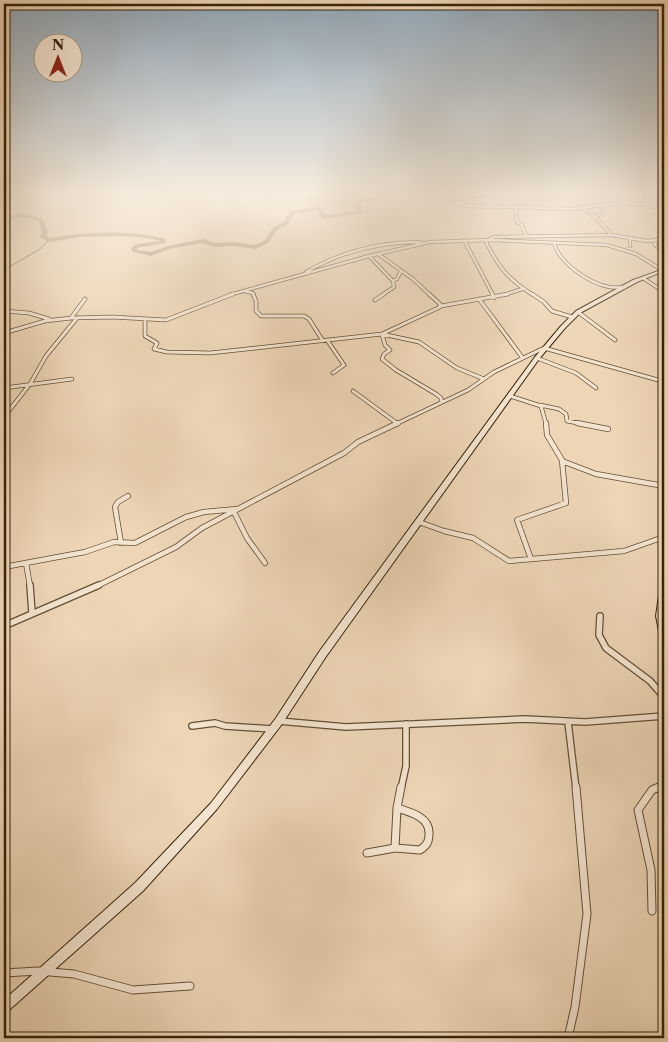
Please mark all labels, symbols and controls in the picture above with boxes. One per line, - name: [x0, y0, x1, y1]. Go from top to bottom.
- north arrow: [32, 32, 82, 82]
- text: N: [52, 36, 64, 54]

